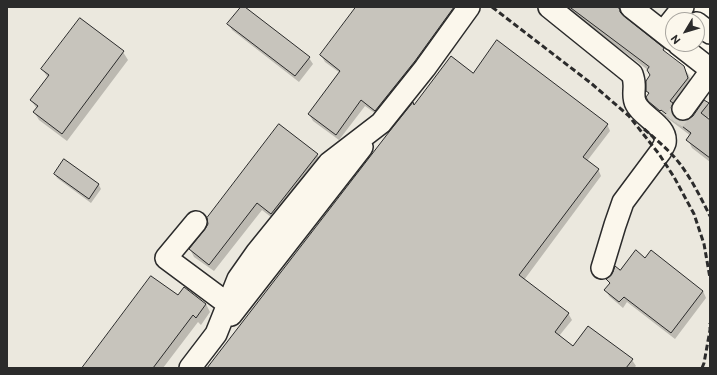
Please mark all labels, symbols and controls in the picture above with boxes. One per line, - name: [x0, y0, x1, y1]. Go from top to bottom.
- north arrow: [665, 12, 705, 52]
- text: N: [668, 32, 684, 46]

